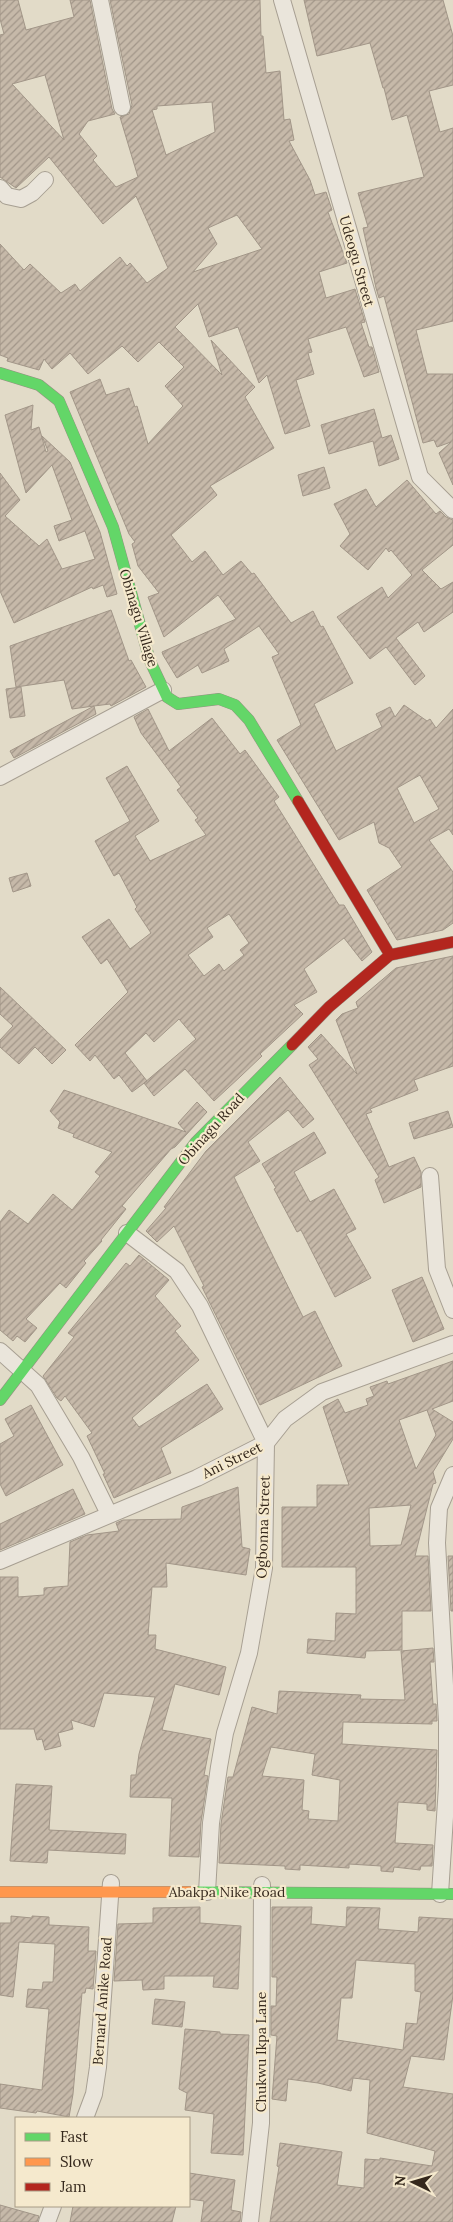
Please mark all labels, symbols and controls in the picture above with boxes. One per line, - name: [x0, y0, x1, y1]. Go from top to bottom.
- street label: Udeogu Street: [335, 213, 379, 309]
- street label: Obinagu Village: [116, 567, 163, 670]
- street label: Obinagu Road: [174, 1089, 248, 1169]
- street label: Ani Street: [198, 1438, 265, 1483]
- street label: Ogbonna Street: [252, 1475, 274, 1579]
- street label: Abakpa Nike Road: [168, 1883, 285, 1901]
- street label: Bernard Anike Road: [89, 1936, 115, 2066]
- street label: Chukwu Ikpa Lane: [252, 1991, 270, 2112]
- legend: [15, 2117, 190, 2207]
- text: Fast: [60, 2127, 88, 2146]
- text: Slow: [60, 2152, 93, 2171]
- north arrow: [388, 2157, 438, 2207]
- text: N: [391, 2175, 410, 2187]
- text: Jam: [59, 2177, 87, 2196]

